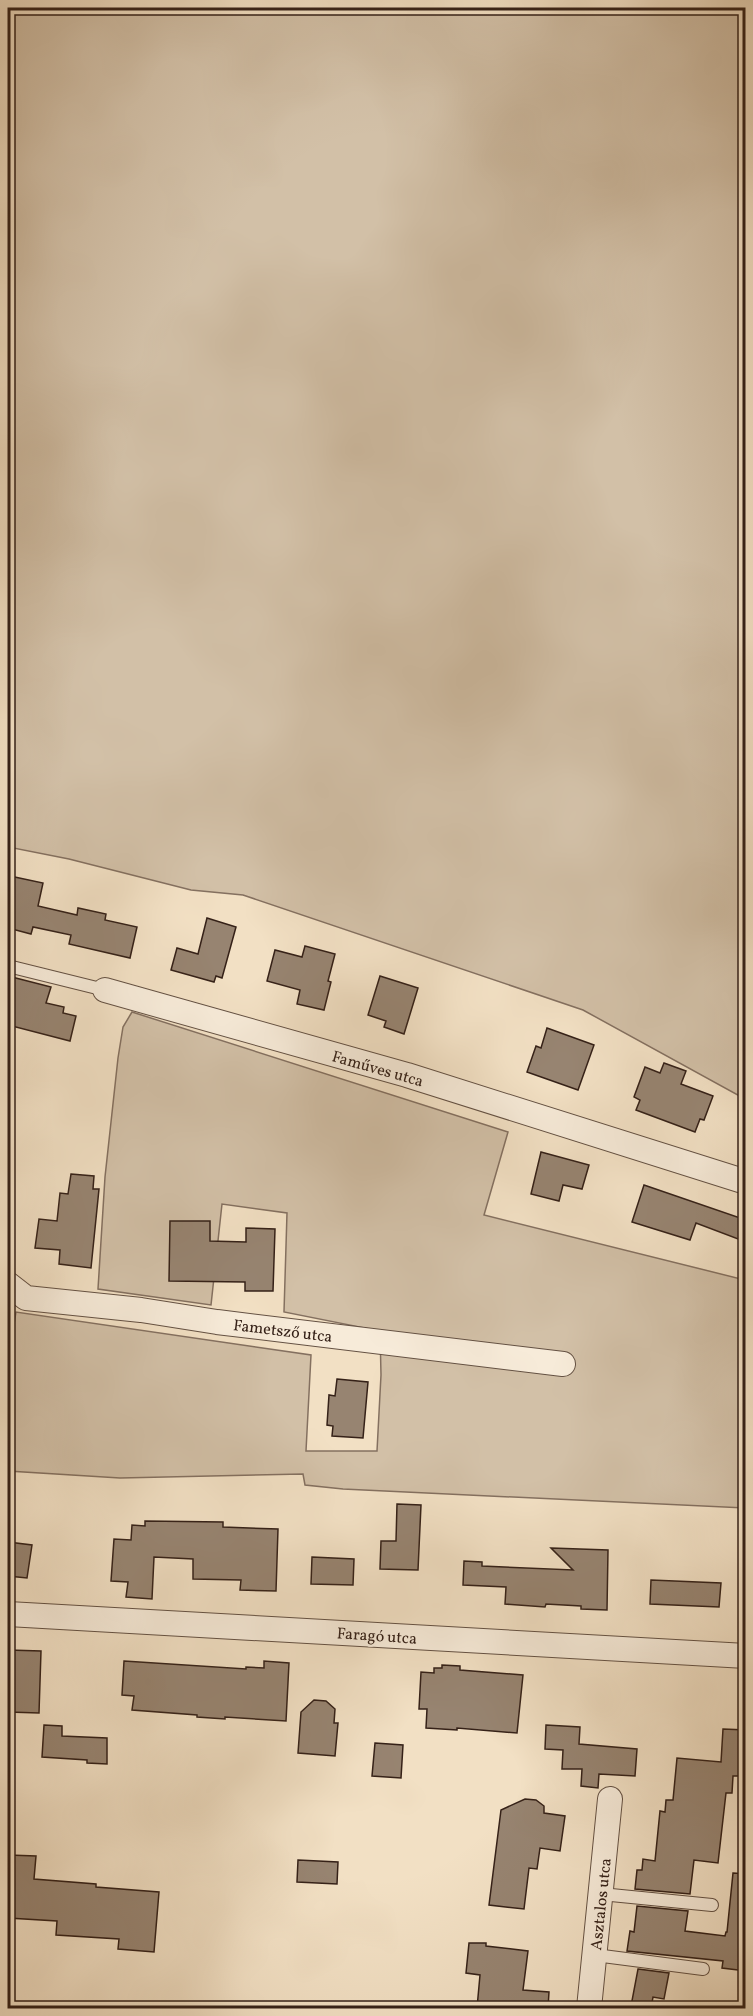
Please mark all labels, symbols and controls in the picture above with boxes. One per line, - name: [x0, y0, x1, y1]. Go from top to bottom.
- street label: Faműves utca: [329, 1046, 426, 1094]
- street label: Fametsző utca: [232, 1315, 334, 1349]
- street label: Faragó utca: [336, 1623, 418, 1651]
- street label: Asztalos utca: [586, 1857, 618, 1951]

